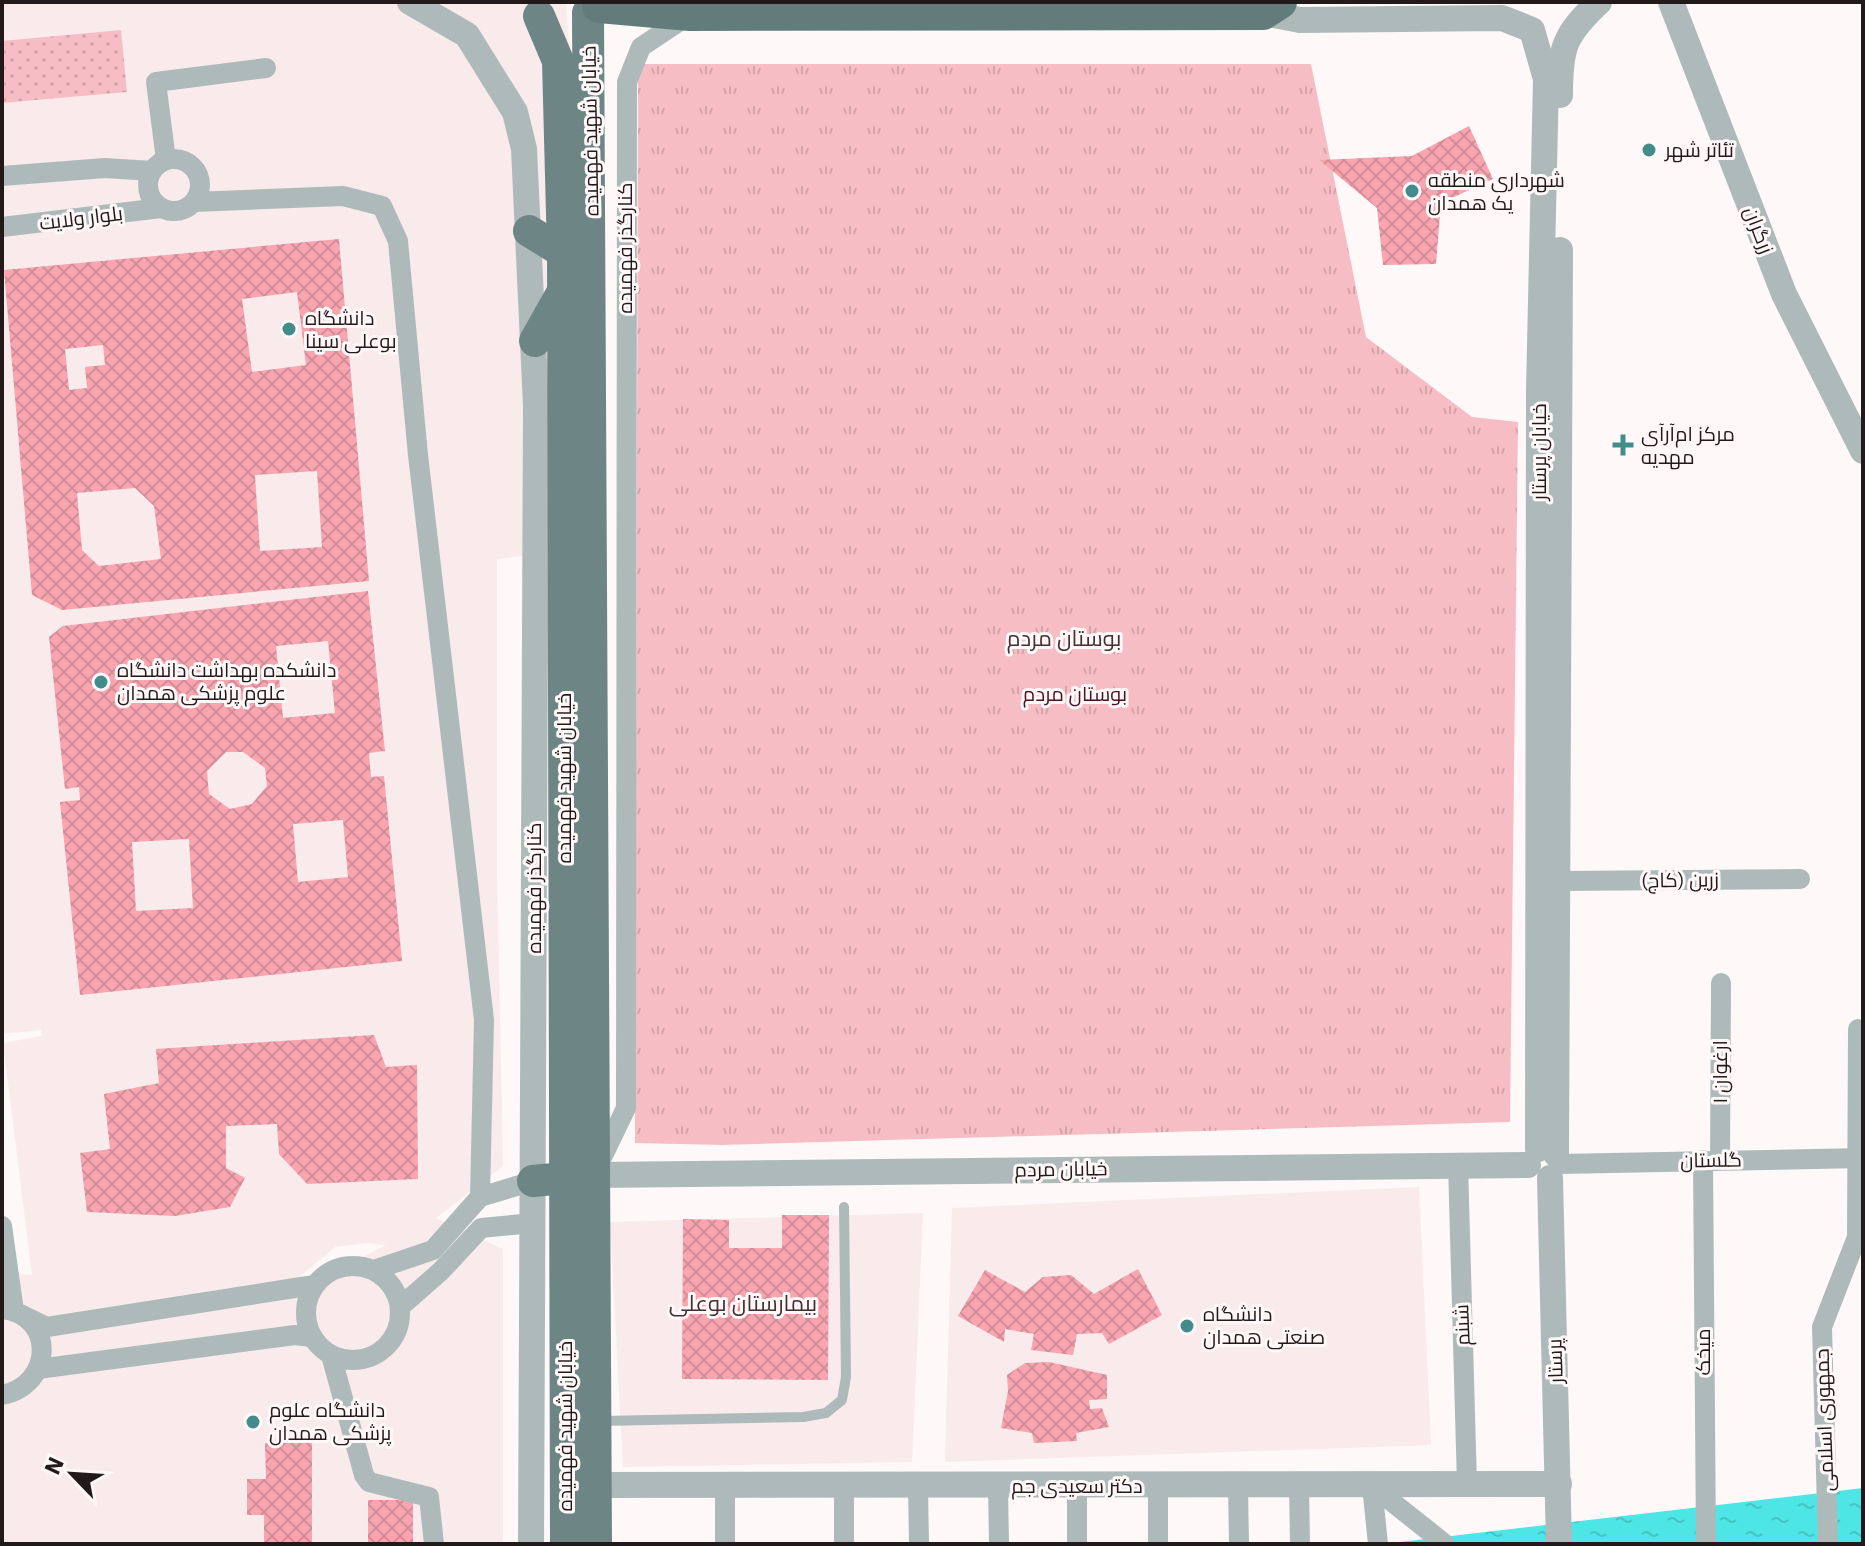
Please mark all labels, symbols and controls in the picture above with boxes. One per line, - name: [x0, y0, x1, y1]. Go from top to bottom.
- street label: خیابان شهید فهمیده: [575, 46, 604, 216]
- place label: تئاتر شهر: [1664, 136, 1735, 163]
- marker: تئاتر شهر: [1640, 141, 1658, 159]
- place label: شهرداری منطقه یک همدان: [1428, 166, 1565, 216]
- marker: شهرداری منطقه یک همدان: [1403, 182, 1421, 200]
- street label: کنارگذر فهمیده: [611, 183, 638, 313]
- street label: بلوار ولایت: [38, 199, 124, 236]
- street label: زرگران: [1738, 202, 1781, 257]
- place label: دانشگاه بوعلی سینا: [305, 304, 396, 354]
- marker: دانشگاه بوعلی سینا: [280, 320, 298, 338]
- street label: خیابان پرستار: [1525, 403, 1552, 502]
- place label: مرکز ام‌آر‌آی مهدیه: [1641, 420, 1735, 470]
- marker: مرکز ام‌آر‌آی مهدیه: [1612, 434, 1634, 456]
- district label: بوستان مردم: [1007, 623, 1121, 654]
- place label: دانشکده بهداشت دانشگاه علوم پزشکی همدان: [117, 656, 336, 707]
- marker: دانشکده بهداشت دانشگاه علوم پزشکی همدان: [92, 673, 110, 691]
- park label: بوستان مردم: [1023, 680, 1127, 708]
- street label: خیابان شهید فهمیده: [550, 693, 577, 863]
- street label: کنارگذر فهمیده: [520, 823, 547, 953]
- street label: زرین (کاج): [1641, 865, 1719, 895]
- street label: ارغوان ۱: [1706, 1040, 1733, 1104]
- street label: گلستان: [1680, 1145, 1742, 1174]
- street label: خیابان مردم: [1014, 1154, 1108, 1184]
- district label: بیمارستان بوعلی: [669, 1288, 817, 1317]
- place label: دانشگاه صنعتی همدان: [1203, 1300, 1325, 1350]
- street label: شبنم: [1447, 1304, 1477, 1346]
- marker: دانشگاه صنعتی همدان: [1178, 1317, 1196, 1335]
- street label: میخک: [1689, 1328, 1716, 1376]
- street label: پرستار: [1540, 1337, 1569, 1385]
- street label: خیابان شهید فهمیده: [551, 1341, 578, 1511]
- street label: جمهوری اسلامی: [1808, 1348, 1839, 1492]
- place label: دانشگاه علوم پزشکی همدان: [269, 1396, 392, 1446]
- marker: دانشگاه علوم پزشکی همدان: [244, 1413, 262, 1431]
- north arrow: [32, 1434, 112, 1514]
- text: N: [37, 1452, 70, 1479]
- street label: دکتر سعیدی جم: [1011, 1472, 1143, 1500]

